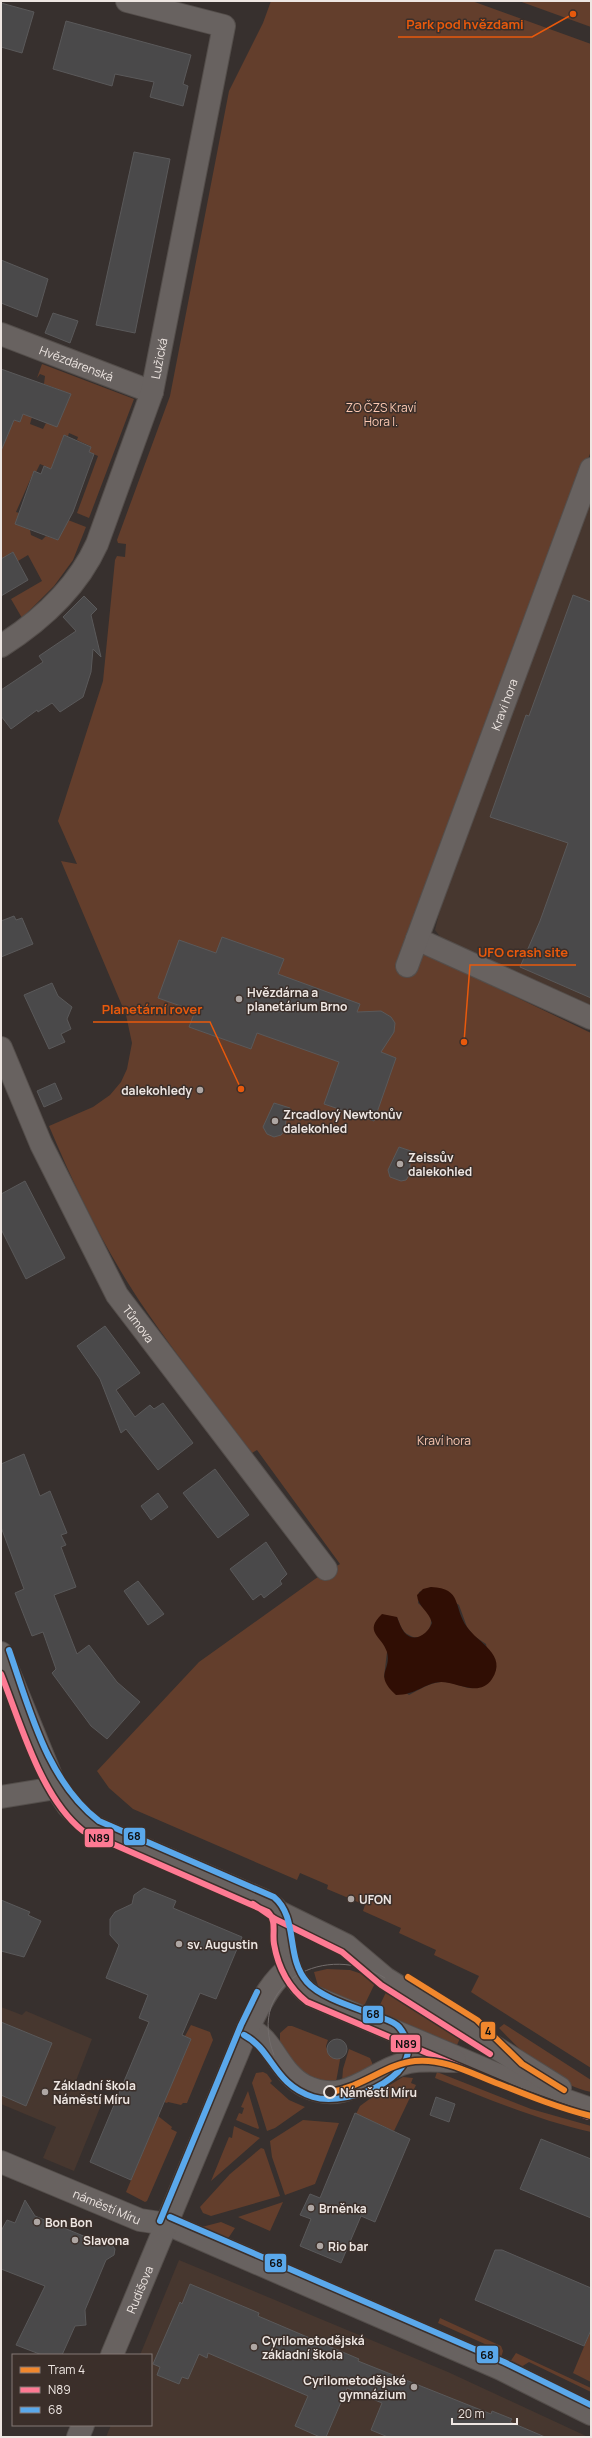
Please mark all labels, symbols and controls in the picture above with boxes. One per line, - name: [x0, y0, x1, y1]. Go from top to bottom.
- callout: Park pod hvězdami: [398, 12, 532, 37]
- text: Park pod hvězdami: [406, 15, 524, 33]
- street label: Lužická: [146, 336, 171, 380]
- street label: Hvězdárenská: [37, 341, 116, 385]
- park label: ZO ČZS Kraví Hora I.: [346, 399, 417, 430]
- street label: Kraví hora: [487, 676, 521, 733]
- callout: UFO crash site: [470, 940, 576, 965]
- text: UFO crash site: [478, 943, 568, 961]
- place label: Hvězdárna a planetárium Brno: [247, 984, 347, 1015]
- marker: Hvězdárna a planetárium Brno: [234, 994, 244, 1004]
- callout: Planetární rover: [93, 997, 210, 1022]
- text: Planetární rover: [102, 1000, 202, 1018]
- place label: dalekohledy: [121, 1082, 192, 1099]
- marker: dalekohledy: [195, 1085, 205, 1095]
- place label: Zrcadlový Newtonův dalekohled: [283, 1106, 403, 1137]
- marker: Zrcadlový Newtonův dalekohled: [270, 1116, 280, 1126]
- place label: Zeissův dalekohled: [408, 1149, 472, 1180]
- marker: Zeissův dalekohled: [395, 1159, 405, 1169]
- street label: Tůmova: [119, 1301, 159, 1346]
- park label: Kraví hora: [417, 1432, 471, 1449]
- line badge: 68: [123, 1827, 146, 1846]
- line badge: N89: [84, 1828, 114, 1848]
- text: 68: [127, 1828, 141, 1843]
- text: N89: [88, 1830, 110, 1845]
- place label: UFON: [359, 1891, 392, 1908]
- marker: UFON: [346, 1894, 356, 1904]
- place label: sv. Augustin: [187, 1936, 258, 1953]
- marker: sv. Augustin: [174, 1939, 184, 1949]
- line badge: 68: [362, 2005, 384, 2024]
- text: 68: [366, 2006, 380, 2021]
- line badge: 4: [480, 2021, 496, 2040]
- text: 4: [485, 2023, 492, 2038]
- line badge: N89: [390, 2034, 421, 2053]
- text: N89: [395, 2036, 417, 2051]
- place label: Základní škola Náměstí Míru: [53, 2077, 136, 2108]
- place label: Náměstí Míru: [340, 2084, 417, 2101]
- marker: Náměstí Míru: [323, 2085, 337, 2099]
- marker: Základní škola Náměstí Míru: [40, 2087, 50, 2097]
- street label: náměstí Míru: [71, 2185, 144, 2228]
- place label: Brněnka: [319, 2200, 367, 2217]
- marker: Brněnka: [306, 2203, 316, 2213]
- place label: Bon Bon: [45, 2214, 92, 2231]
- marker: Bon Bon: [32, 2217, 42, 2227]
- place label: Slavona: [83, 2232, 129, 2249]
- marker: Slavona: [70, 2235, 80, 2245]
- place label: Rio bar: [328, 2238, 368, 2255]
- marker: Rio bar: [315, 2241, 325, 2251]
- line badge: 68: [264, 2253, 287, 2273]
- text: 68: [269, 2255, 283, 2270]
- street label: Rudišova: [122, 2263, 157, 2316]
- place label: Cyrilometodějská základní škola: [262, 2332, 365, 2363]
- marker: Cyrilometodějská základní škola: [249, 2342, 259, 2352]
- line badge: 68: [476, 2345, 499, 2364]
- text: 68: [480, 2347, 494, 2362]
- legend: [12, 2354, 152, 2426]
- text: Tram 4: [48, 2361, 85, 2378]
- place label: Cyrilometodějské gymnázium: [303, 2372, 406, 2403]
- text: N89: [48, 2381, 71, 2398]
- marker: Cyrilometodějské gymnázium: [409, 2382, 419, 2392]
- scale bar: [452, 2400, 517, 2426]
- text: 68: [48, 2401, 62, 2418]
- text: 20 m: [458, 2405, 485, 2422]

